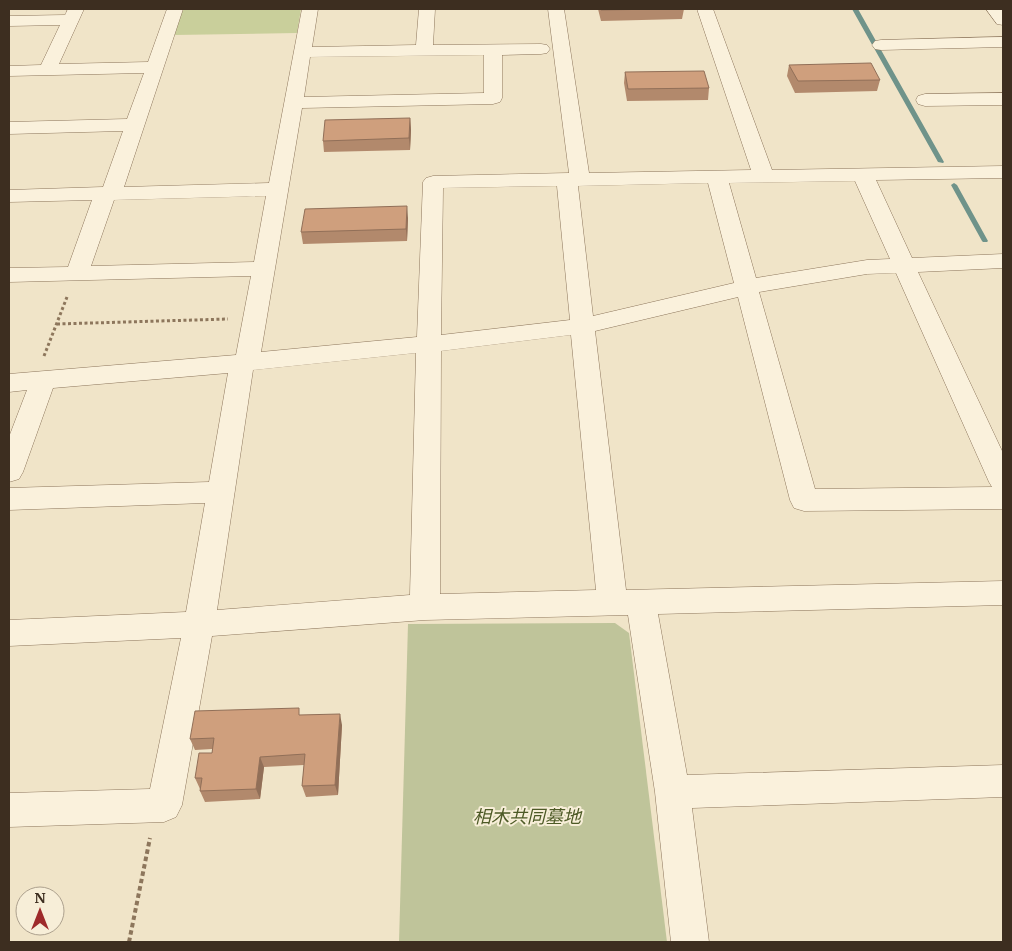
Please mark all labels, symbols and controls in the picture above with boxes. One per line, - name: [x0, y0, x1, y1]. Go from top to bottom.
- park label: 相木共同墓地: [473, 805, 583, 828]
- north arrow: [15, 886, 65, 936]
- text: N: [34, 889, 46, 907]

